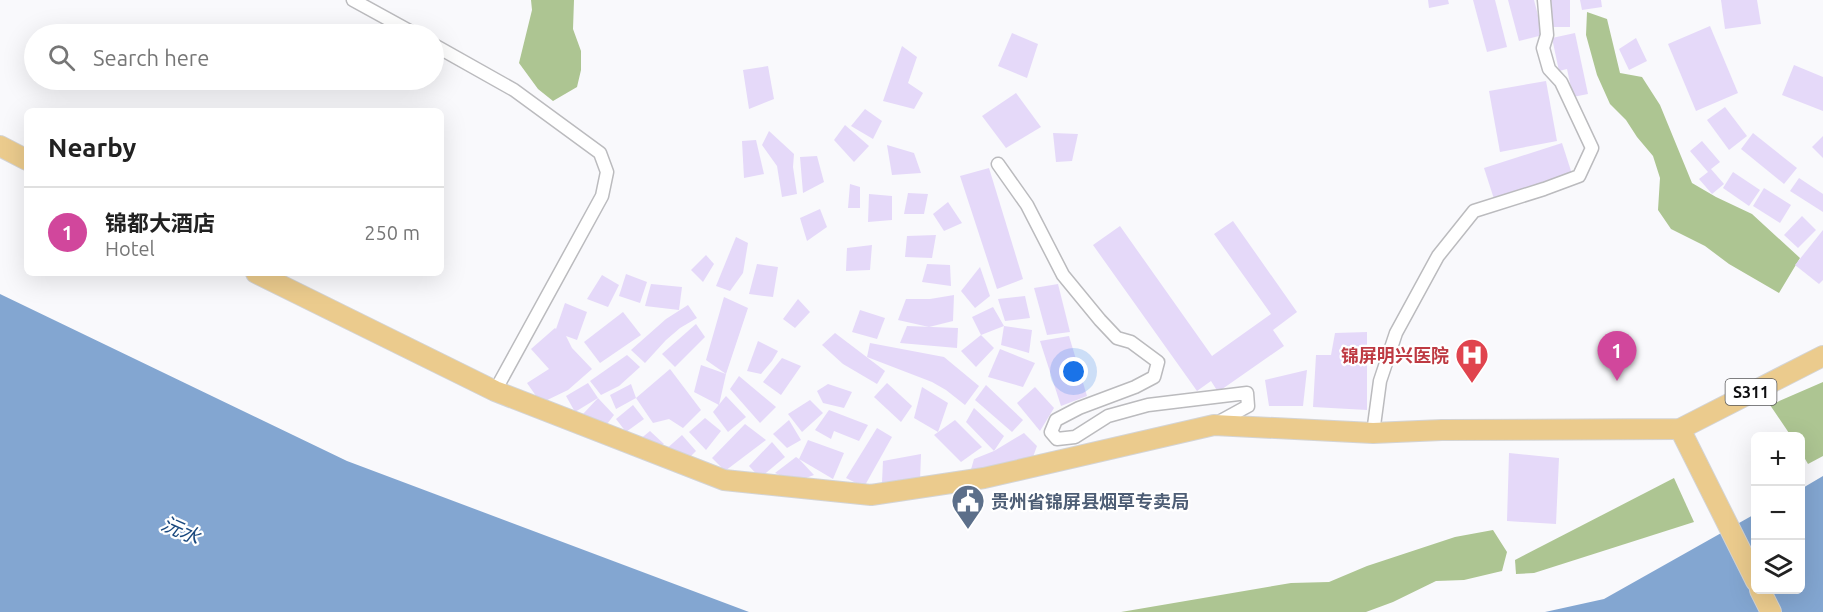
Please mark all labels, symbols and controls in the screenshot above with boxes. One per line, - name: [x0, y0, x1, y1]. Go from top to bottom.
- search box: [24, 24, 444, 90]
- icon: search: [45, 41, 78, 74]
- text: Search here: [93, 45, 209, 70]
- text: Nearby: [48, 133, 136, 162]
- text: 锦都大酒店: [105, 210, 215, 235]
- text: 1: [62, 221, 73, 244]
- text: 250 m: [364, 221, 420, 244]
- text: Hotel: [105, 237, 155, 260]
- pin: 1: [1598, 332, 1636, 381]
- hospital icon: 锦屏明兴医院: [1454, 337, 1490, 384]
- place label: 锦屏明兴医院: [1341, 345, 1449, 365]
- your location: [1059, 357, 1088, 386]
- road number: S311: [1726, 379, 1776, 405]
- map controls: [1751, 432, 1805, 594]
- button: +: [1751, 432, 1805, 486]
- public building icon: 贵州省锦屏县烟草专卖局: [950, 483, 986, 530]
- button: −: [1751, 486, 1805, 540]
- place label: 贵州省锦屏县烟草专卖局: [991, 491, 1189, 511]
- water label: 沅水: [158, 511, 205, 549]
- button: layers: [1751, 540, 1805, 594]

